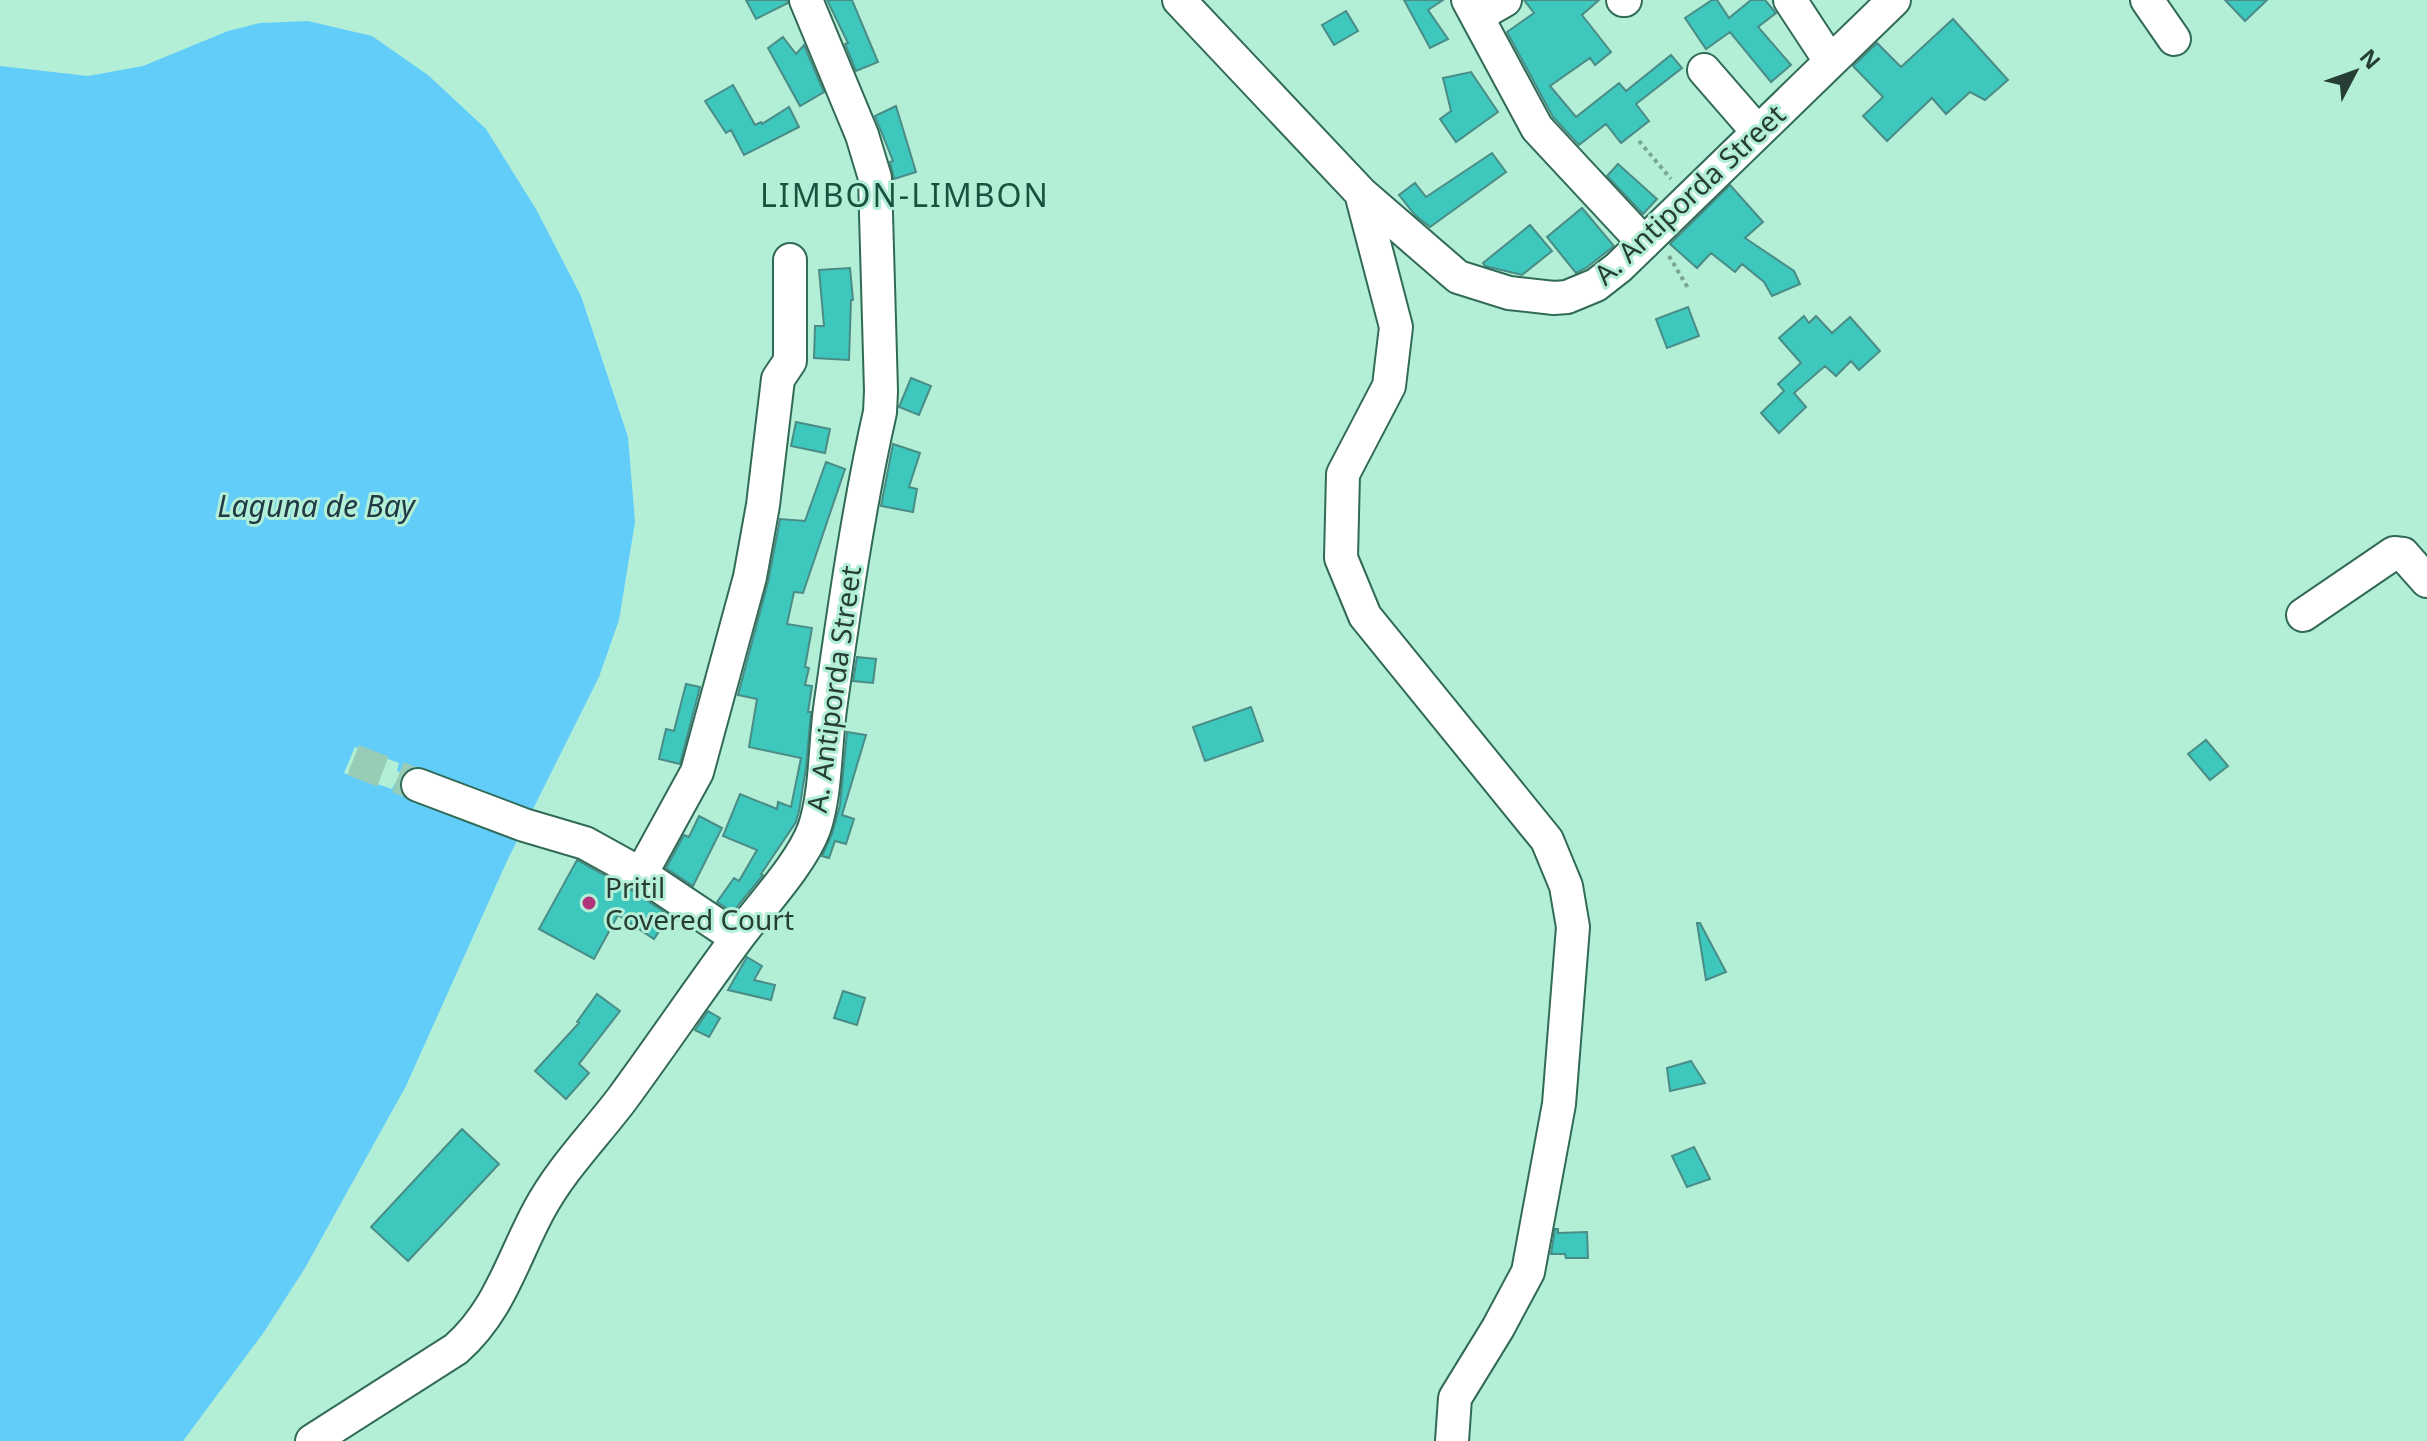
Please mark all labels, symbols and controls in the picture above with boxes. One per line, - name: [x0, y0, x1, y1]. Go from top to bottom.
- north arrow: [2315, 32, 2395, 112]
- text: N: [2354, 42, 2388, 75]
- street label: A. Antiporda Street: [1585, 95, 1793, 293]
- district label: LIMBON-LIMBON: [760, 173, 1050, 216]
- water label: Laguna de Bay: [217, 485, 417, 526]
- street label: A. Antiporda Street: [797, 563, 869, 815]
- place label: Pritil Covered Court: [605, 868, 794, 938]
- marker: Pritil Covered Court: [580, 894, 598, 912]

